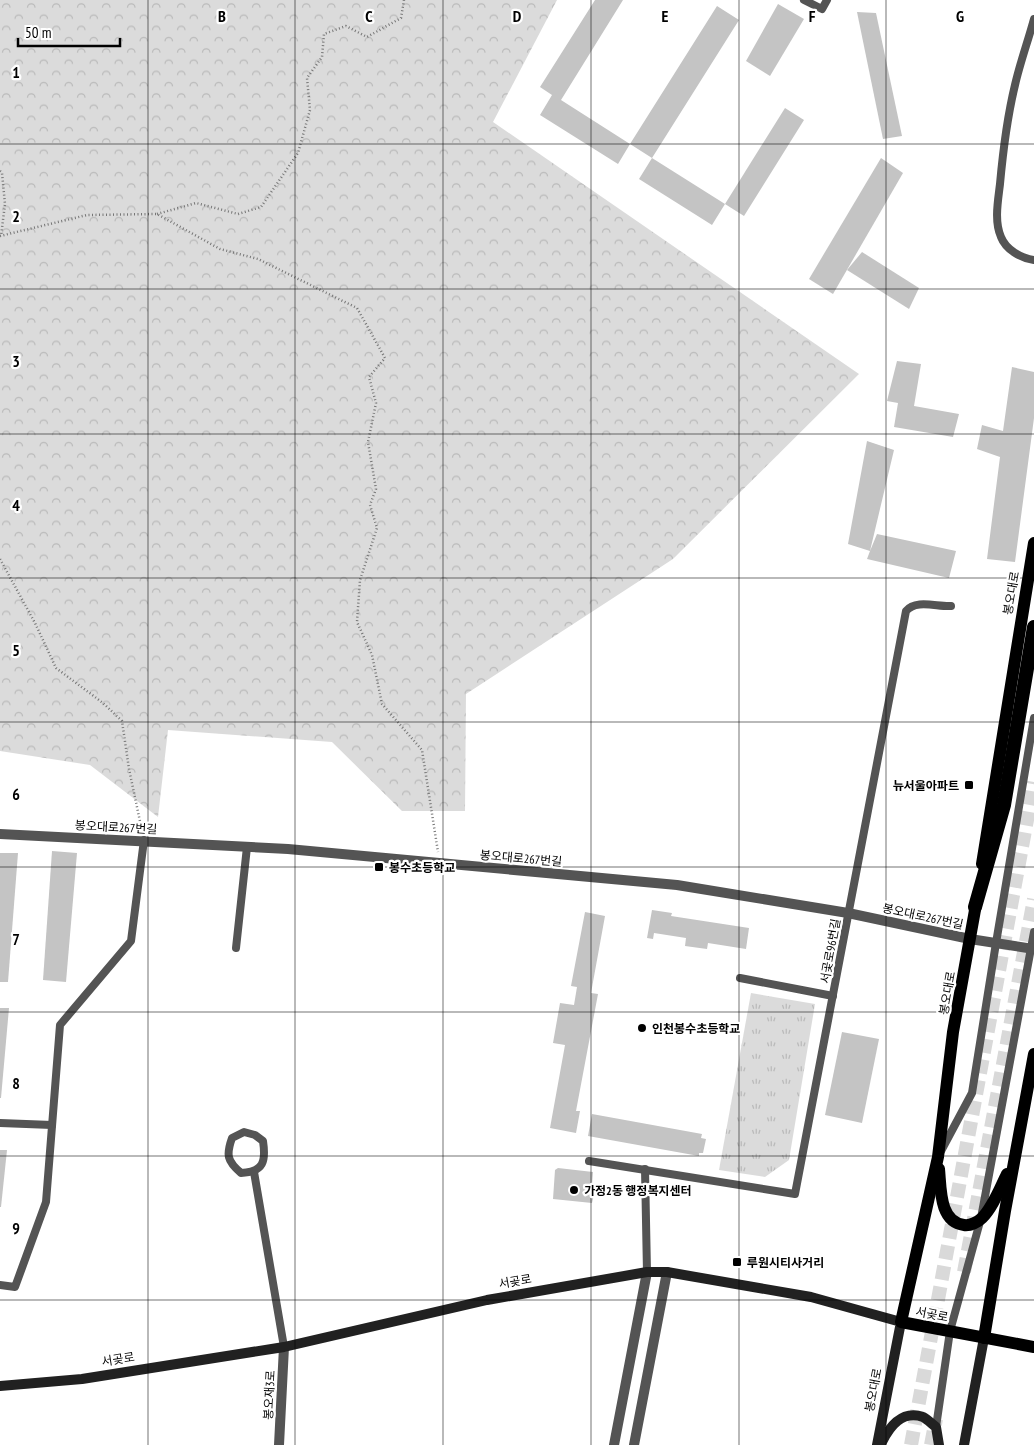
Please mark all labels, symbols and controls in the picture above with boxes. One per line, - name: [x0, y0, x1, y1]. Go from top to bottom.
- text: B: [218, 6, 226, 26]
- text: C: [365, 6, 373, 26]
- text: D: [513, 6, 522, 26]
- text: E: [662, 6, 669, 26]
- text: F: [809, 6, 816, 26]
- text: G: [956, 6, 964, 26]
- scale bar: [18, 15, 120, 47]
- text: 50 m: [25, 23, 51, 42]
- text: 1: [12, 62, 20, 82]
- text: 2: [12, 206, 20, 226]
- text: 3: [12, 351, 20, 371]
- text: 4: [12, 495, 20, 515]
- street label: 봉오대로: [1000, 570, 1022, 616]
- text: 5: [12, 640, 20, 660]
- place label: 뉴서울아파트: [893, 778, 959, 793]
- marker: 뉴서울아파트: [963, 779, 975, 791]
- text: 6: [12, 784, 20, 804]
- street label: 봉오대로267번길: [74, 817, 158, 837]
- street label: 봉오대로267번길: [479, 847, 563, 869]
- place label: 봉수초등학교: [389, 860, 455, 875]
- marker: 봉수초등학교: [373, 861, 385, 873]
- street label: 봉오대로267번길: [881, 900, 965, 932]
- street label: 서곷로96번길: [817, 917, 843, 985]
- text: 7: [12, 929, 20, 949]
- street label: 봉오대로: [936, 970, 958, 1016]
- place label: 인천봉수초등학교: [652, 1021, 740, 1036]
- marker: 인천봉수초등학교: [636, 1022, 648, 1034]
- text: 8: [12, 1073, 20, 1093]
- place label: 가정2동 행정복지센터: [584, 1183, 692, 1198]
- marker: 가정2동 행정복지센터: [568, 1184, 580, 1196]
- text: 9: [12, 1218, 20, 1238]
- place label: 루원시티사거리: [747, 1255, 824, 1270]
- marker: 루원시티사거리: [731, 1256, 743, 1268]
- street label: 서곶로: [497, 1271, 533, 1291]
- street label: 서곶로: [914, 1303, 950, 1325]
- street label: 서곶로: [100, 1349, 136, 1369]
- street label: 봉오대로: [861, 1367, 885, 1413]
- street label: 봉오재3로: [260, 1370, 278, 1420]

